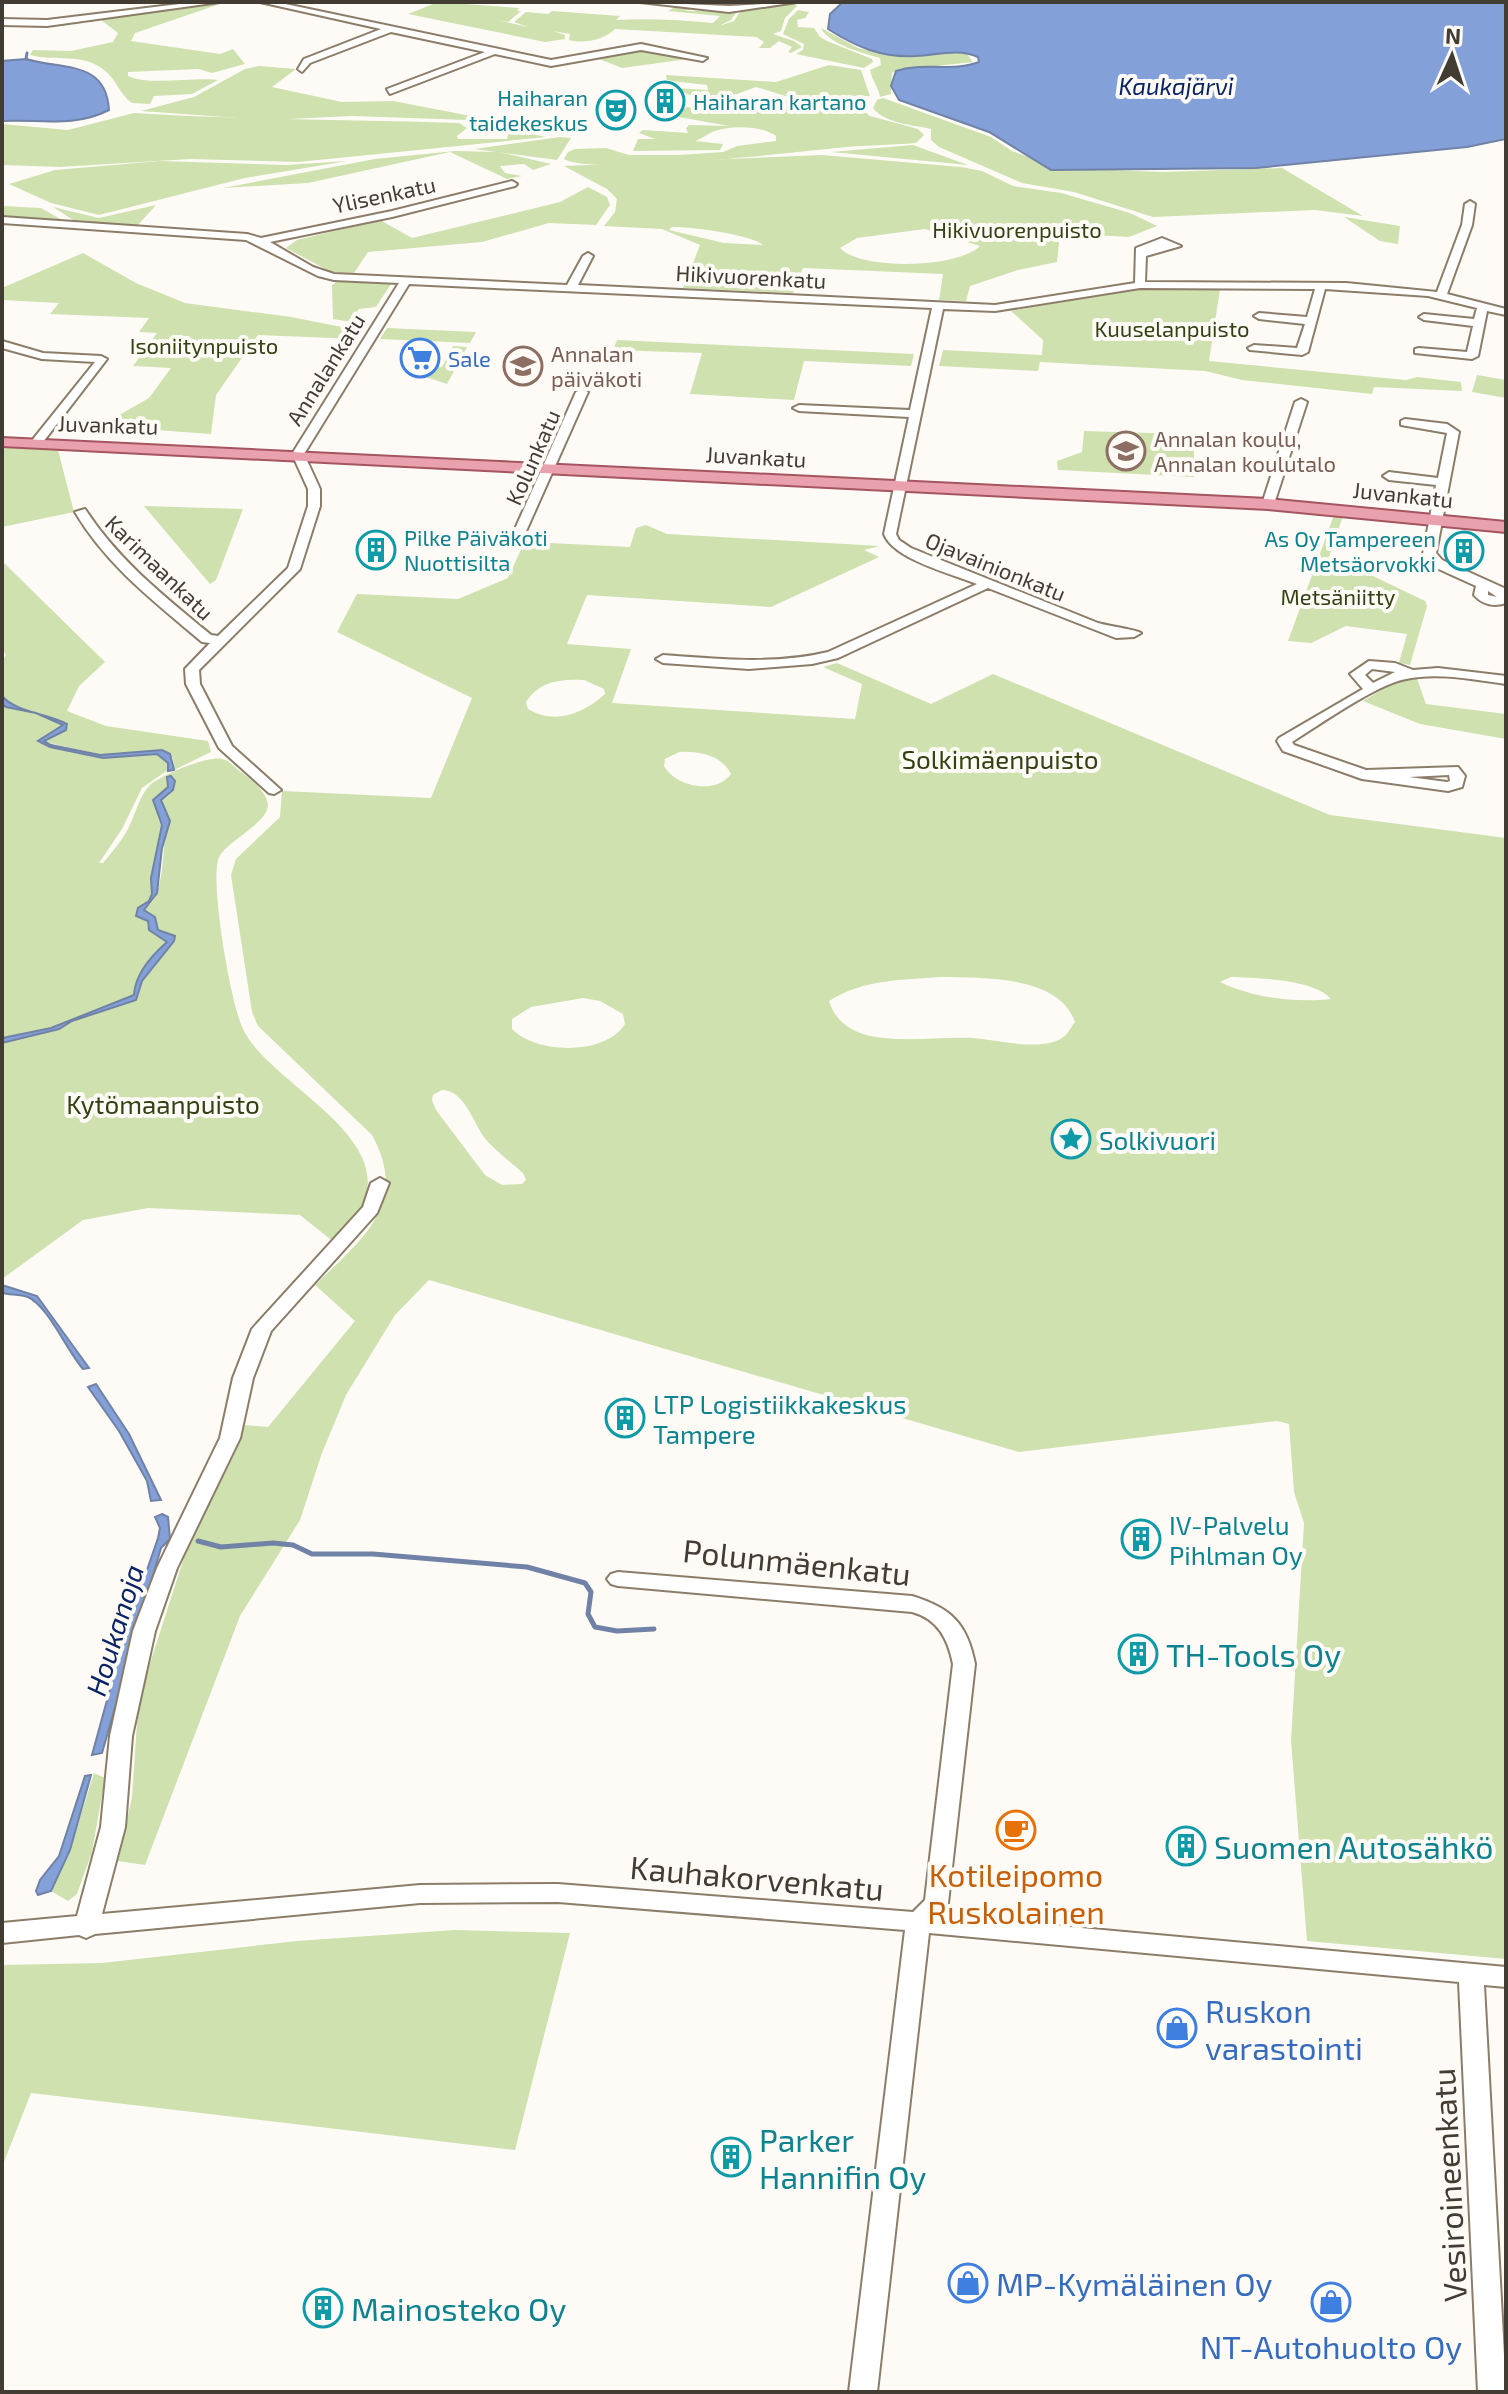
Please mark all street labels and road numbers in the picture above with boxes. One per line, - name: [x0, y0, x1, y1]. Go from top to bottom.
- street label: Ylisenkatu: [330, 170, 438, 218]
- street label: Hikivuorenkatu: [675, 259, 827, 293]
- street label: Annalankatu: [280, 308, 370, 430]
- street label: Kolunkatu: [500, 405, 564, 509]
- street label: Juvankatu: [57, 409, 159, 439]
- street label: Juvankatu: [705, 440, 807, 472]
- street label: Juvankatu: [1352, 476, 1454, 512]
- street label: Karimaankatu: [101, 509, 219, 625]
- street label: Ojavainionkatu: [922, 526, 1070, 607]
- street label: Polunmäenkatu: [681, 1530, 913, 1592]
- street label: Kauhakorvenkatu: [629, 1847, 885, 1907]
- street label: Vesiroineenkatu: [1423, 2067, 1473, 2303]

